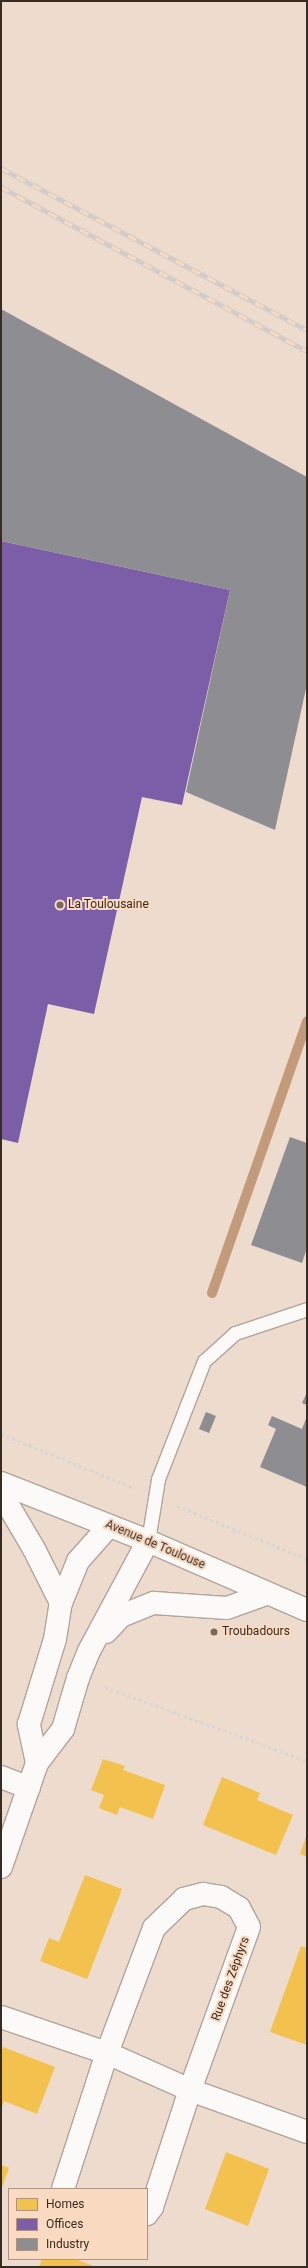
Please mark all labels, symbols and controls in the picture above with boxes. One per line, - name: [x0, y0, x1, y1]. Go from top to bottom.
- place label: La Toulousaine: [68, 898, 149, 912]
- marker: La Toulousaine: [55, 900, 65, 910]
- street label: Avenue de Toulouse: [103, 1517, 207, 1573]
- place label: Troubadours: [222, 1625, 290, 1639]
- marker: Troubadours: [209, 1627, 219, 1637]
- street label: Rue des Zéphyrs: [209, 1935, 253, 2023]
- legend: [8, 2188, 148, 2260]
- text: Homes: [46, 2197, 84, 2211]
- text: Offices: [46, 2217, 83, 2231]
- text: Industry: [46, 2237, 89, 2251]

